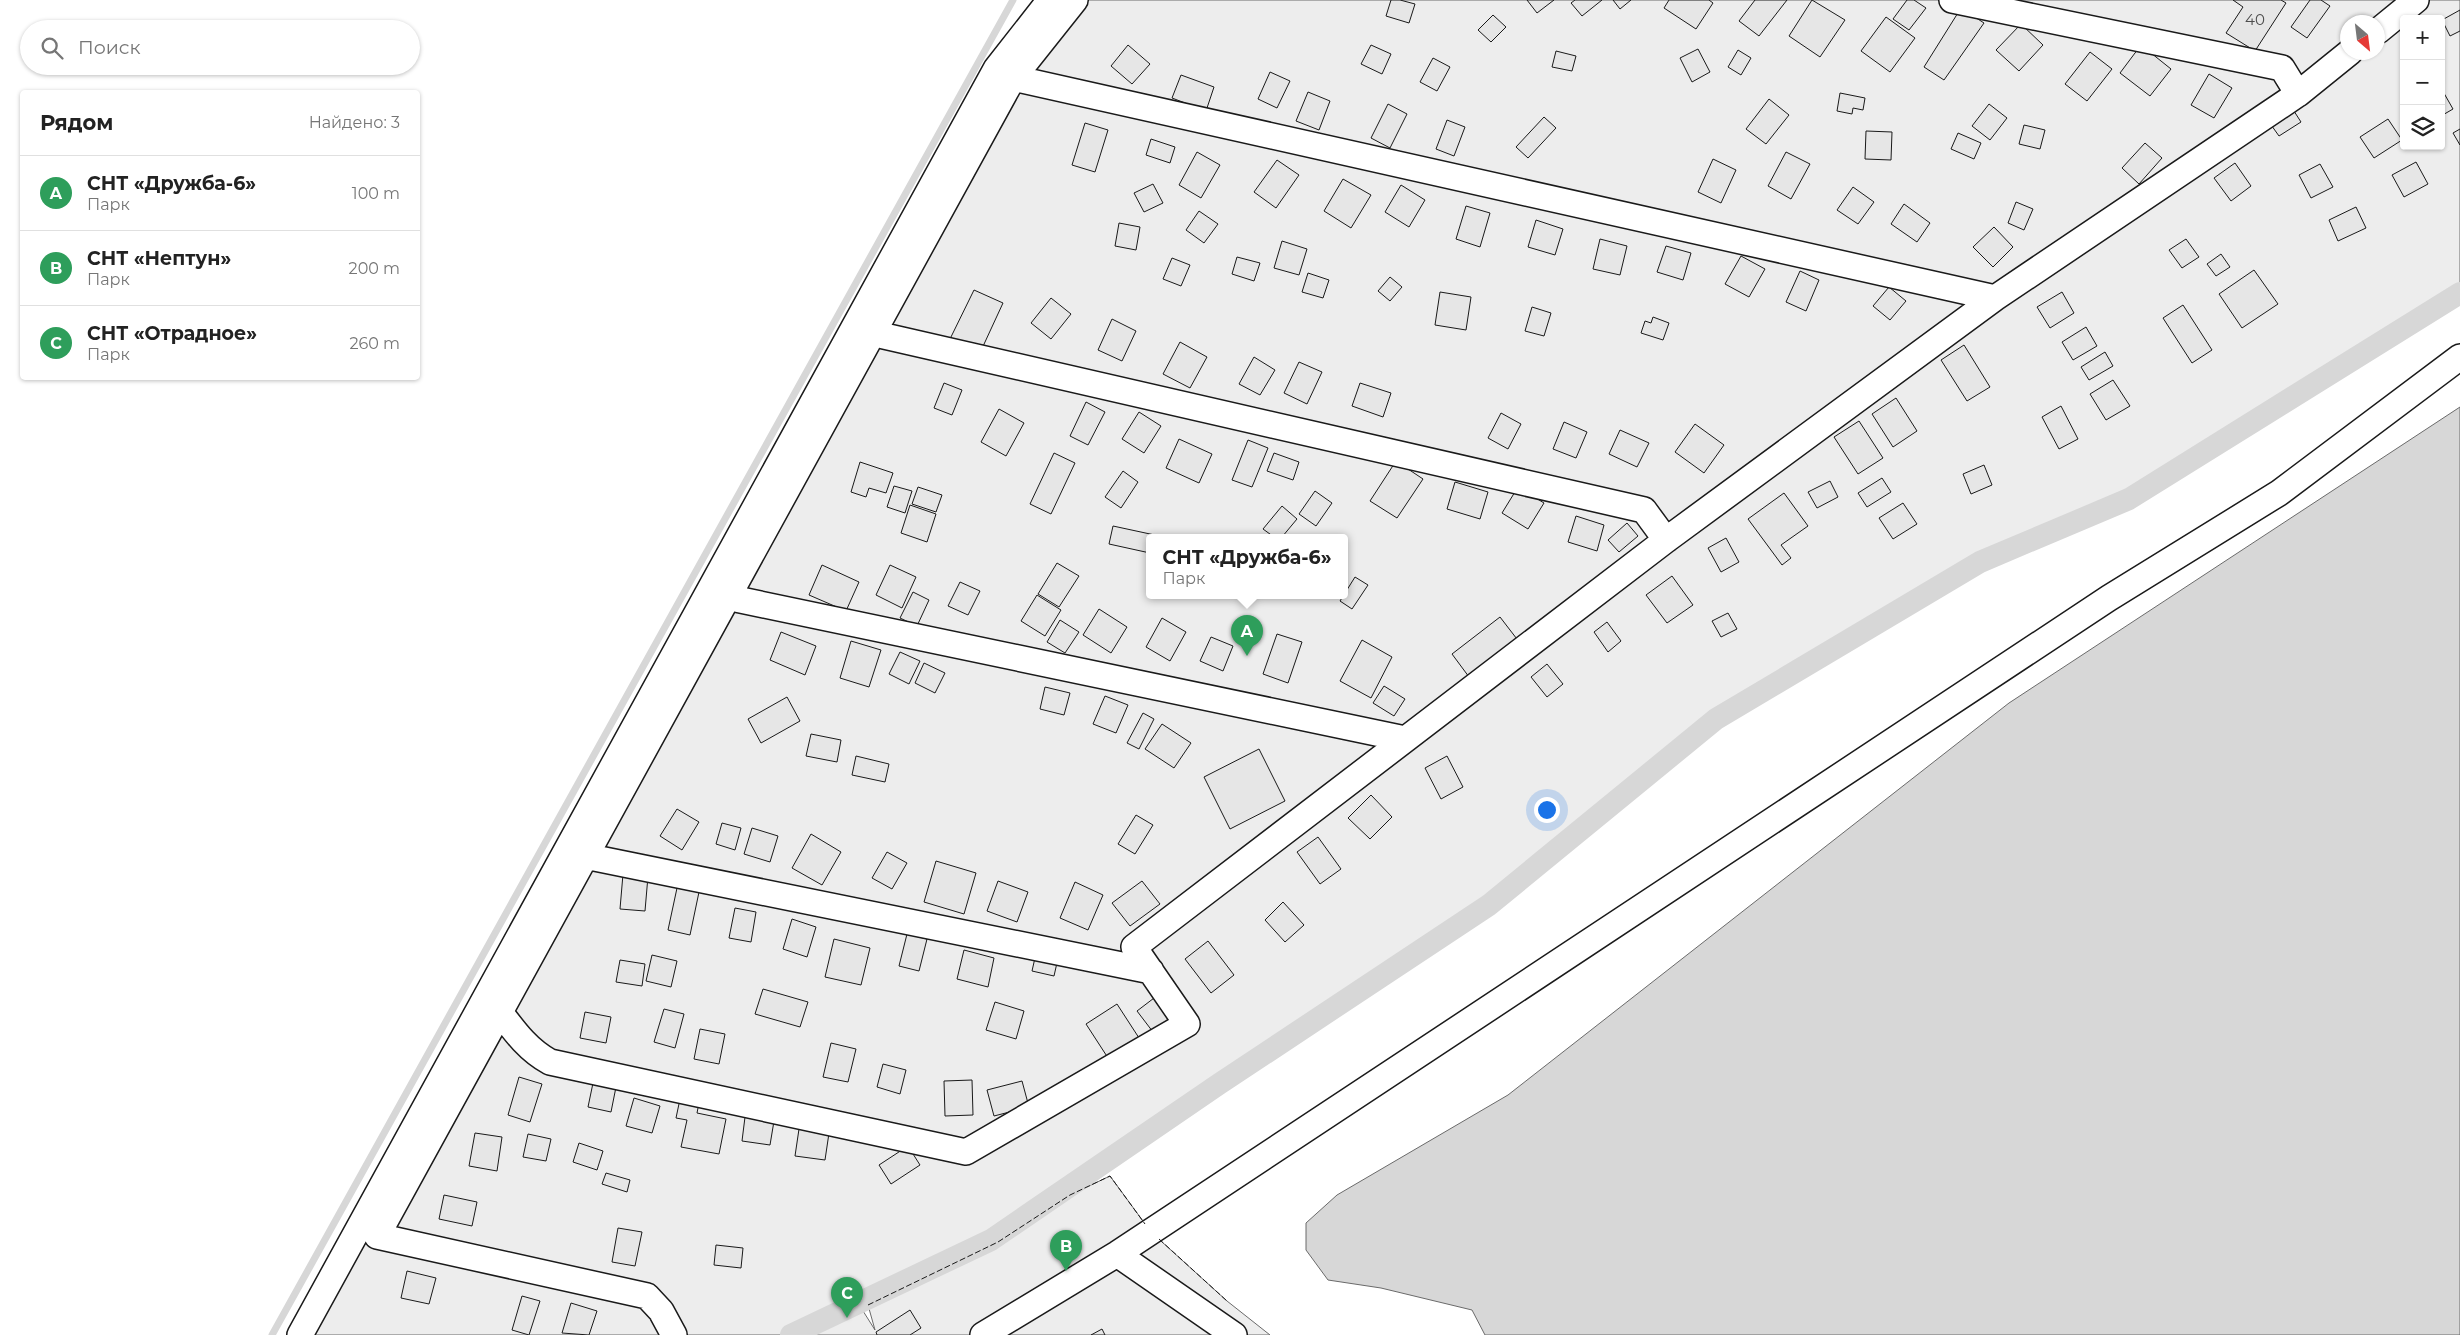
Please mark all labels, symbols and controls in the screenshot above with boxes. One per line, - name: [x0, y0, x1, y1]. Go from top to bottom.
- house number: 40: [2245, 10, 2265, 29]
- north arrow: [2340, 15, 2385, 60]
- map controls: [2400, 15, 2445, 150]
- button: +: [2400, 15, 2445, 60]
- search box: [20, 20, 420, 75]
- icon: search: [38, 34, 66, 62]
- text: Поиск: [78, 36, 141, 59]
- button: −: [2400, 60, 2445, 105]
- button: layers: [2400, 105, 2445, 150]
- text: Рядом: [40, 110, 113, 135]
- text: Найдено: 3: [309, 113, 400, 132]
- text: СНТ «Дружба-6»: [87, 172, 256, 195]
- text: A: [50, 184, 62, 203]
- text: 100 m: [352, 184, 400, 203]
- text: Парк: [87, 195, 130, 214]
- text: СНТ «Нептун»: [87, 247, 231, 270]
- text: B: [50, 259, 62, 278]
- text: 200 m: [349, 259, 400, 278]
- text: Парк: [87, 270, 130, 289]
- text: СНТ «Отрадное»: [87, 322, 257, 345]
- text: C: [50, 334, 62, 353]
- text: 260 m: [349, 334, 400, 353]
- text: Парк: [87, 345, 130, 364]
- popup: [1146, 534, 1348, 599]
- text: СНТ «Дружба-6»: [1162, 546, 1332, 569]
- text: Парк: [1162, 569, 1205, 588]
- pin: A: [1231, 615, 1263, 656]
- your location: [1534, 797, 1560, 823]
- pin: B: [1050, 1230, 1082, 1271]
- pin: C: [831, 1277, 863, 1318]

